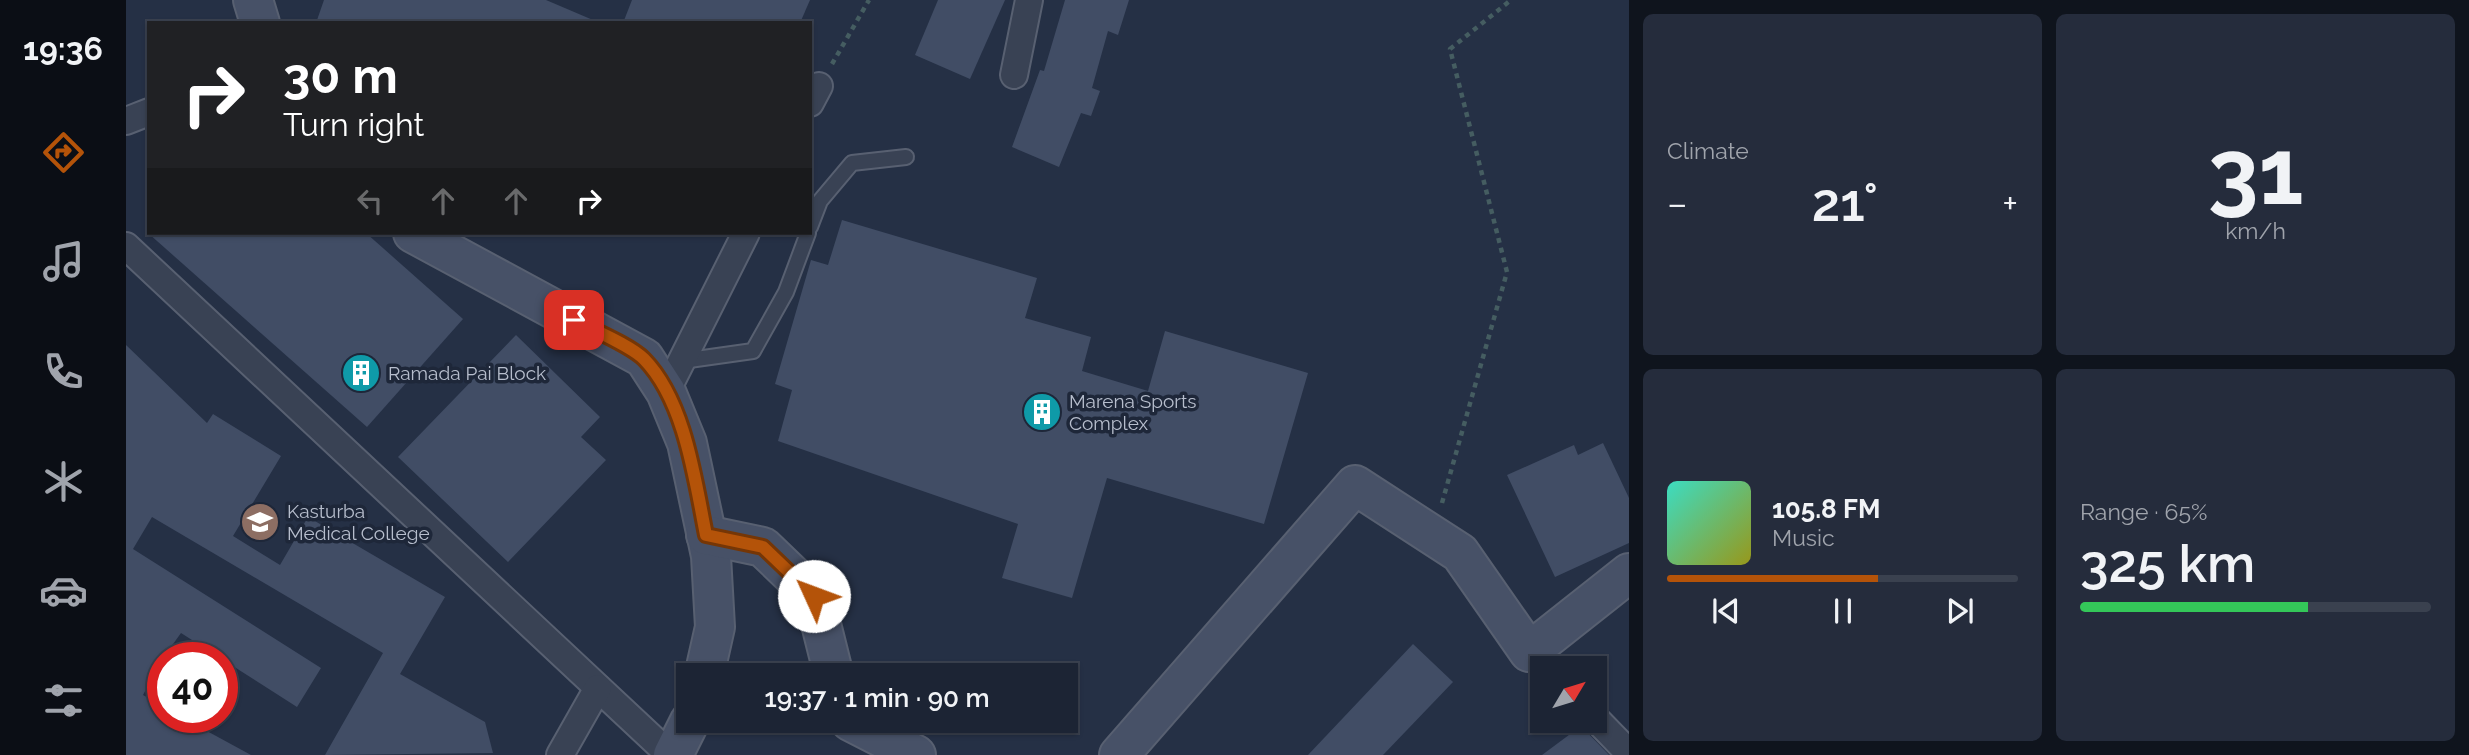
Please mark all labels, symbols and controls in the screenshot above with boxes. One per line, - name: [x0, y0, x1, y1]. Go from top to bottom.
- text: 19:36: [23, 30, 103, 67]
- text: 30 m: [283, 47, 398, 104]
- icon: right: [168, 49, 259, 140]
- text: Turn right: [283, 106, 424, 143]
- text: 31: [2208, 118, 2303, 225]
- icon: directions: [39, 128, 88, 177]
- text: Climate: [1667, 137, 1749, 164]
- text: 21°: [1812, 172, 1878, 233]
- text: −: [1667, 181, 1687, 226]
- text: +: [2002, 181, 2018, 226]
- icon: left: [351, 182, 389, 220]
- icon: ahead: [424, 182, 462, 220]
- icon: ahead: [497, 182, 535, 220]
- icon: right: [570, 182, 608, 220]
- text: km/h: [2225, 217, 2286, 244]
- icon: music: [39, 237, 88, 286]
- pin: [544, 290, 604, 350]
- icon: arrive: [555, 301, 593, 339]
- icon: phone: [39, 347, 88, 396]
- building icon: Ramada Pai Block: [340, 352, 382, 394]
- place label: Ramada Pai Block: [388, 362, 546, 384]
- place label: Marena Sports Complex: [1069, 390, 1197, 434]
- building icon: Marena Sports Complex: [1021, 391, 1063, 433]
- icon: climate: [39, 457, 88, 506]
- text: 105.8 FM: [1772, 494, 1880, 524]
- text: Range · 65%: [2080, 498, 2207, 525]
- place label: Kasturba Medical College: [287, 500, 430, 544]
- school or university icon: Kasturba Medical College: [239, 501, 281, 543]
- text: Music: [1772, 524, 1835, 551]
- text: 325 km: [2080, 533, 2255, 594]
- position arrow: [777, 559, 851, 633]
- icon: car: [39, 566, 88, 615]
- icon: previous: [1707, 592, 1745, 630]
- icon: pause: [1824, 592, 1862, 630]
- icon: next: [1941, 592, 1979, 630]
- speed limit sign: 40: [147, 642, 238, 733]
- north arrow: [1530, 656, 1606, 733]
- map controls: [1530, 656, 1607, 733]
- icon: filters: [39, 676, 88, 725]
- text: 19:37 · 1 min · 90 m: [764, 683, 990, 713]

